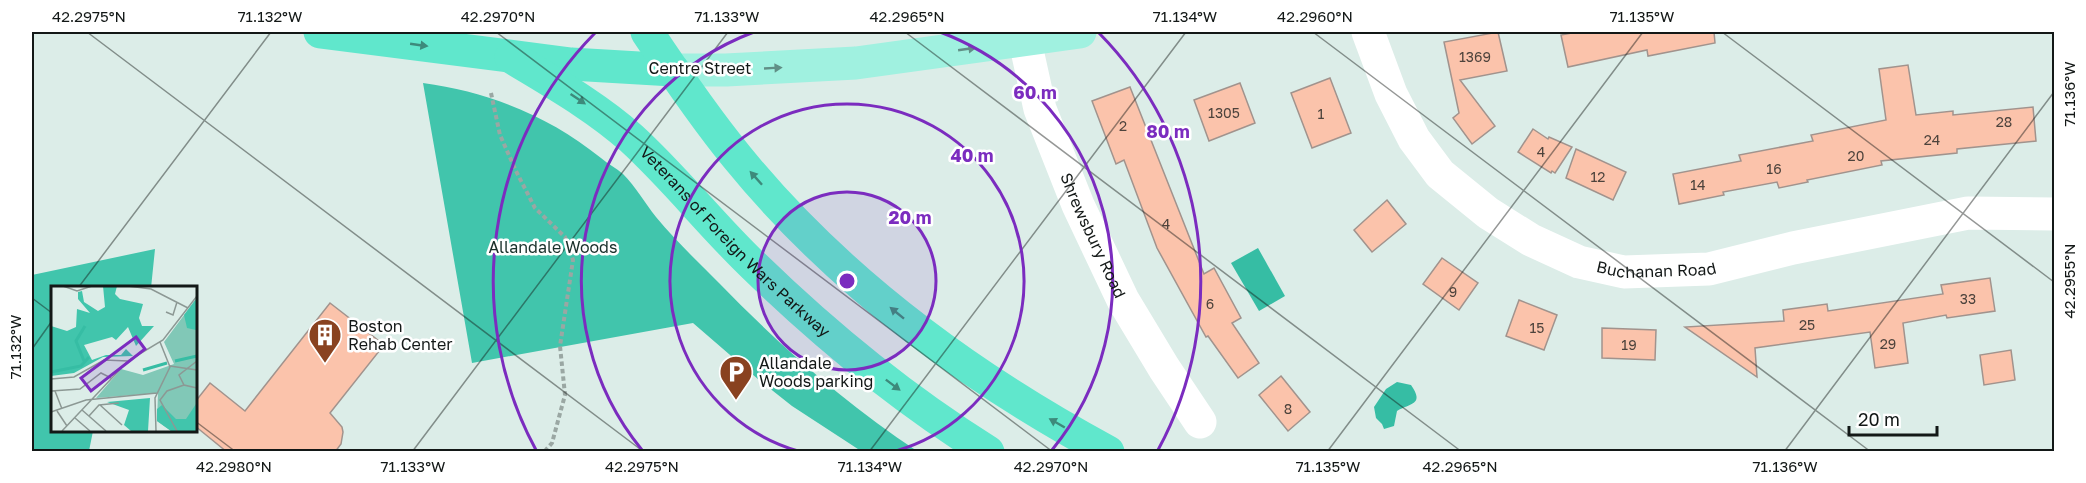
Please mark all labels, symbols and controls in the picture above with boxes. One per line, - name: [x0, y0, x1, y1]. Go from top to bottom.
- text: 42.2975°N: [52, 7, 126, 25]
- text: 71.132°W: [238, 7, 302, 25]
- text: 42.2970°N: [461, 7, 535, 25]
- text: 71.133°W: [695, 7, 759, 25]
- text: 42.2965°N: [869, 7, 945, 25]
- text: 71.134°W: [1153, 7, 1217, 25]
- text: 42.2960°N: [1277, 7, 1353, 25]
- text: 71.135°W: [1610, 7, 1674, 25]
- one-way arrow: [410, 40, 429, 49]
- one-way arrow: [958, 44, 977, 53]
- house number: 1369: [1459, 48, 1491, 65]
- street label: Centre Street: [649, 58, 751, 78]
- text: 71.136°W: [2060, 61, 2078, 127]
- one-way arrow: [763, 63, 782, 72]
- text: 60 m: [1013, 81, 1057, 103]
- one-way arrow: [570, 93, 586, 104]
- house number: 1305: [1208, 104, 1240, 121]
- house number: 1: [1318, 105, 1325, 122]
- house number: 28: [1996, 113, 2012, 130]
- house number: 2: [1119, 117, 1127, 134]
- text: 80 m: [1146, 120, 1190, 142]
- house number: 24: [1924, 131, 1940, 148]
- street label: Veterans of Foreign Wars Parkway: [636, 142, 835, 341]
- house number: 4: [1537, 143, 1545, 160]
- text: 40 m: [950, 144, 994, 166]
- house number: 20: [1848, 147, 1864, 164]
- house number: 16: [1766, 160, 1782, 177]
- house number: 12: [1591, 168, 1605, 185]
- street label: Shrewsbury Road: [1056, 170, 1130, 301]
- one-way arrow: [749, 171, 763, 186]
- house number: 14: [1690, 176, 1706, 193]
- text: 20 m: [889, 206, 931, 228]
- house number: 4: [1162, 215, 1170, 232]
- park label: Allandale Woods: [489, 237, 617, 257]
- text: 42.2955°N: [2060, 244, 2078, 318]
- street label: Buchanan Road: [1595, 256, 1718, 282]
- centre of rings: [837, 271, 857, 291]
- house number: 9: [1449, 283, 1457, 300]
- inset map: [51, 286, 196, 432]
- house number: 33: [1960, 290, 1976, 307]
- house number: 6: [1206, 295, 1214, 312]
- one-way arrow: [889, 307, 904, 319]
- text: 71.132°W: [6, 315, 24, 379]
- place label: Boston Rehab Center: [348, 316, 452, 354]
- house number: 25: [1799, 316, 1815, 333]
- building icon: Boston Rehab Center: [307, 317, 343, 364]
- house number: 15: [1530, 319, 1544, 336]
- house number: 29: [1880, 335, 1896, 352]
- house number: 19: [1621, 336, 1637, 353]
- place label: Allandale Woods parking: [759, 353, 873, 391]
- parking icon: Allandale Woods parking: [718, 354, 754, 401]
- one-way arrow: [885, 378, 900, 390]
- scale bar: [1849, 399, 1938, 437]
- house number: 8: [1284, 400, 1292, 417]
- text: 20 m: [1858, 408, 1900, 430]
- one-way arrow: [1048, 418, 1065, 428]
- text: 42.2980°N: [196, 457, 272, 475]
- text: 71.133°W: [381, 457, 445, 475]
- text: 42.2975°N: [605, 457, 679, 475]
- text: 71.134°W: [838, 457, 902, 475]
- text: 42.2970°N: [1014, 457, 1088, 475]
- text: 71.135°W: [1296, 457, 1360, 475]
- text: 42.2965°N: [1422, 457, 1498, 475]
- text: 71.136°W: [1752, 457, 1818, 475]

